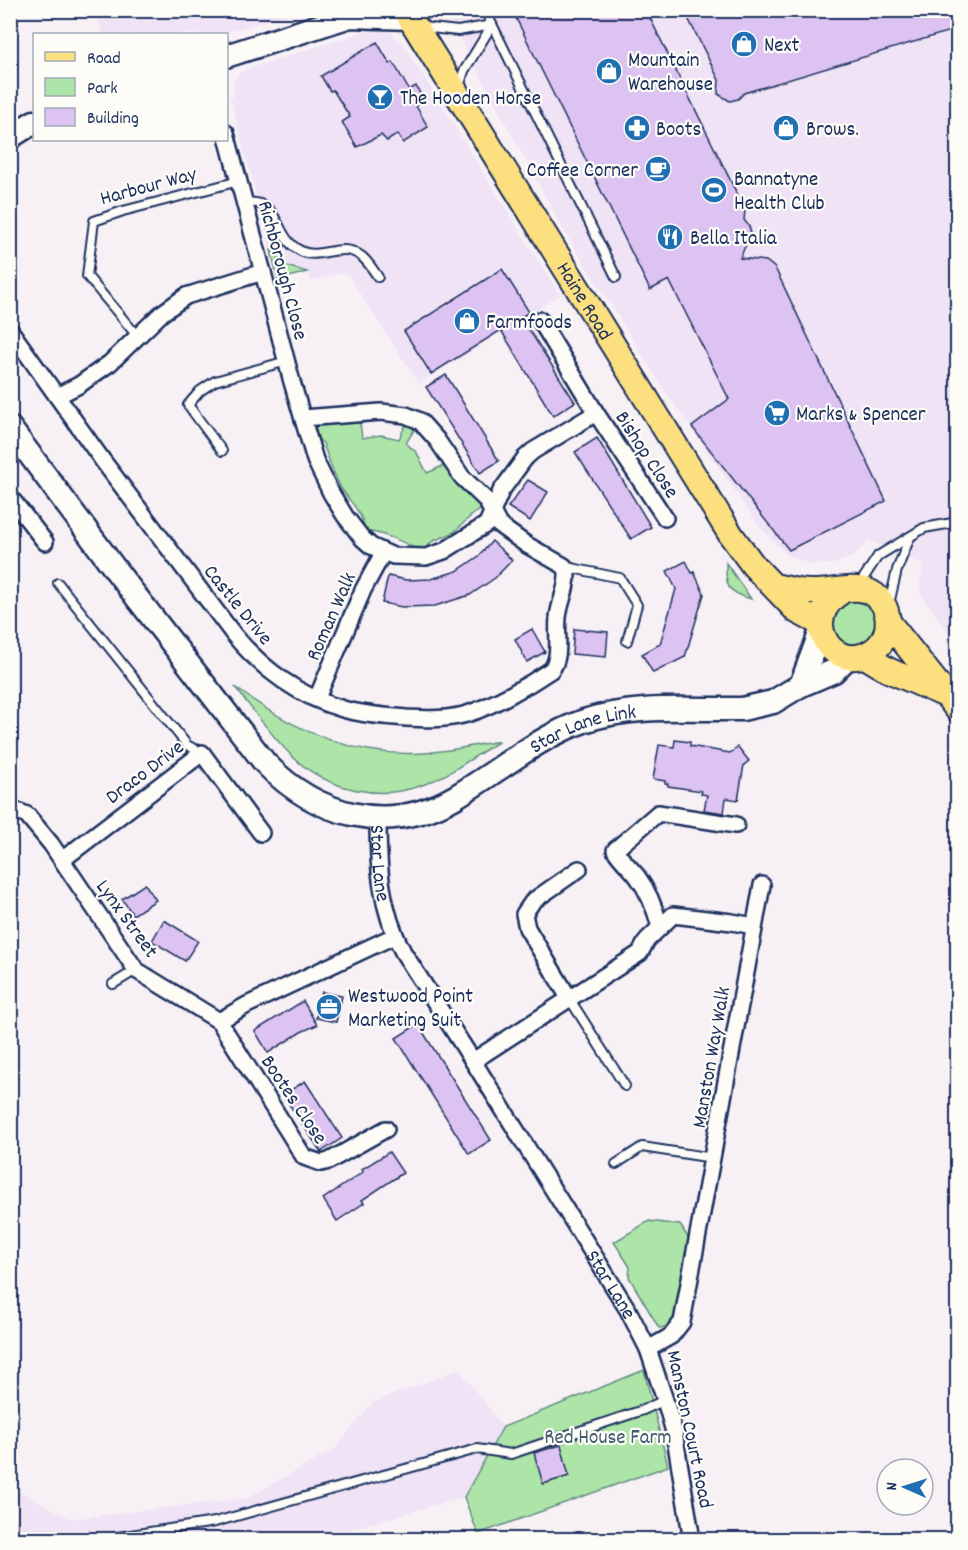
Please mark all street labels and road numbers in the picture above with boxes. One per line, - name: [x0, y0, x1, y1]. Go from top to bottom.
- street label: Harbour Way: [97, 160, 201, 215]
- street label: Richborough Close: [248, 198, 314, 344]
- street label: Haine Road: [547, 257, 619, 347]
- street label: Bishop Close: [606, 406, 685, 505]
- street label: Castle Drive: [195, 559, 279, 653]
- street label: Roman Walk: [300, 568, 366, 666]
- street label: Star Lane Link: [525, 699, 638, 763]
- street label: Draco Drive: [100, 734, 191, 813]
- street label: Star Lane: [360, 825, 396, 905]
- street label: Lynx Street: [87, 874, 164, 965]
- street label: Manston Way Walk: [686, 984, 740, 1131]
- street label: Bootes Close: [252, 1050, 333, 1151]
- street label: Star Lane: [576, 1245, 642, 1325]
- street label: Manston Court Road: [657, 1348, 719, 1511]

